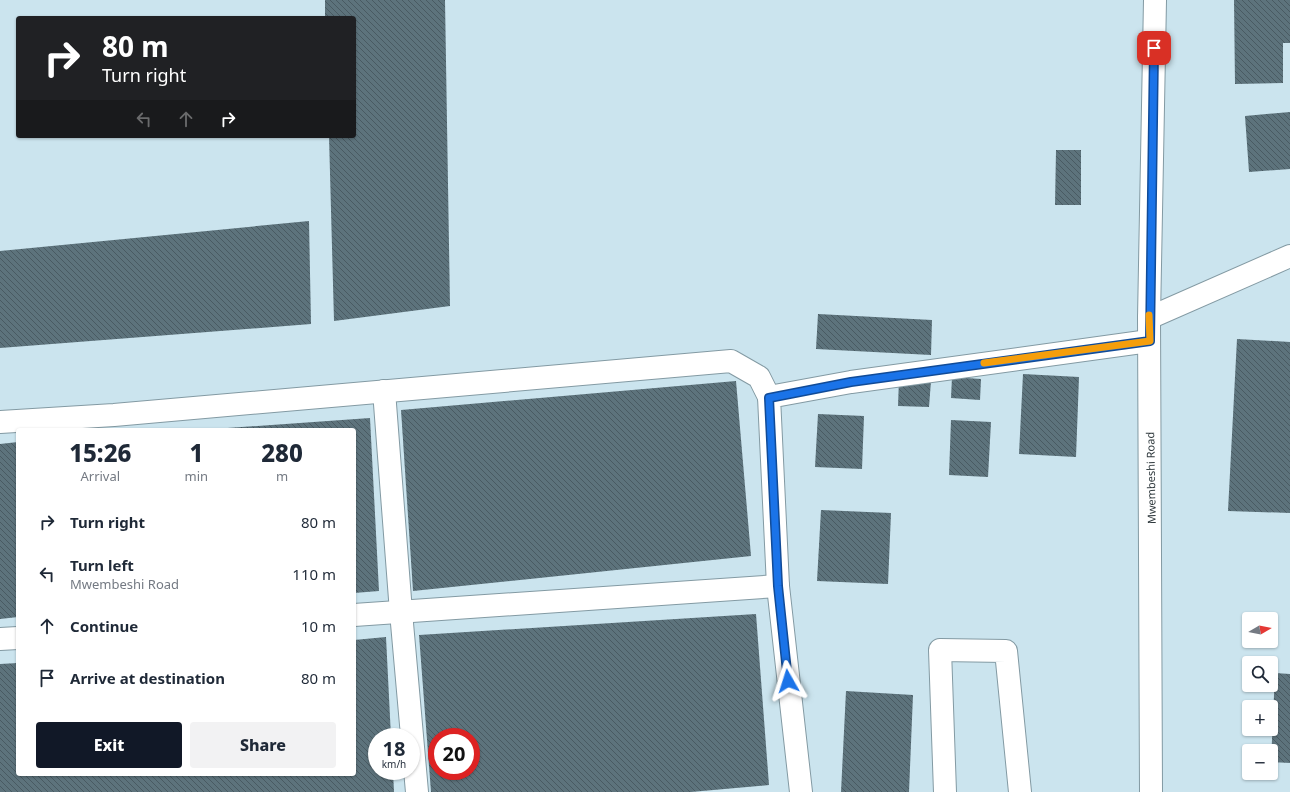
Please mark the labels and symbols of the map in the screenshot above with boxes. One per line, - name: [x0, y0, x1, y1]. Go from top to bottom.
- pin: [1137, 31, 1171, 65]
- street label: Mwembeshi Road: [1142, 432, 1159, 524]
- north arrow: [1242, 612, 1278, 648]
- position arrow: [767, 660, 809, 702]
- speed limit sign: 20: [428, 728, 480, 780]

